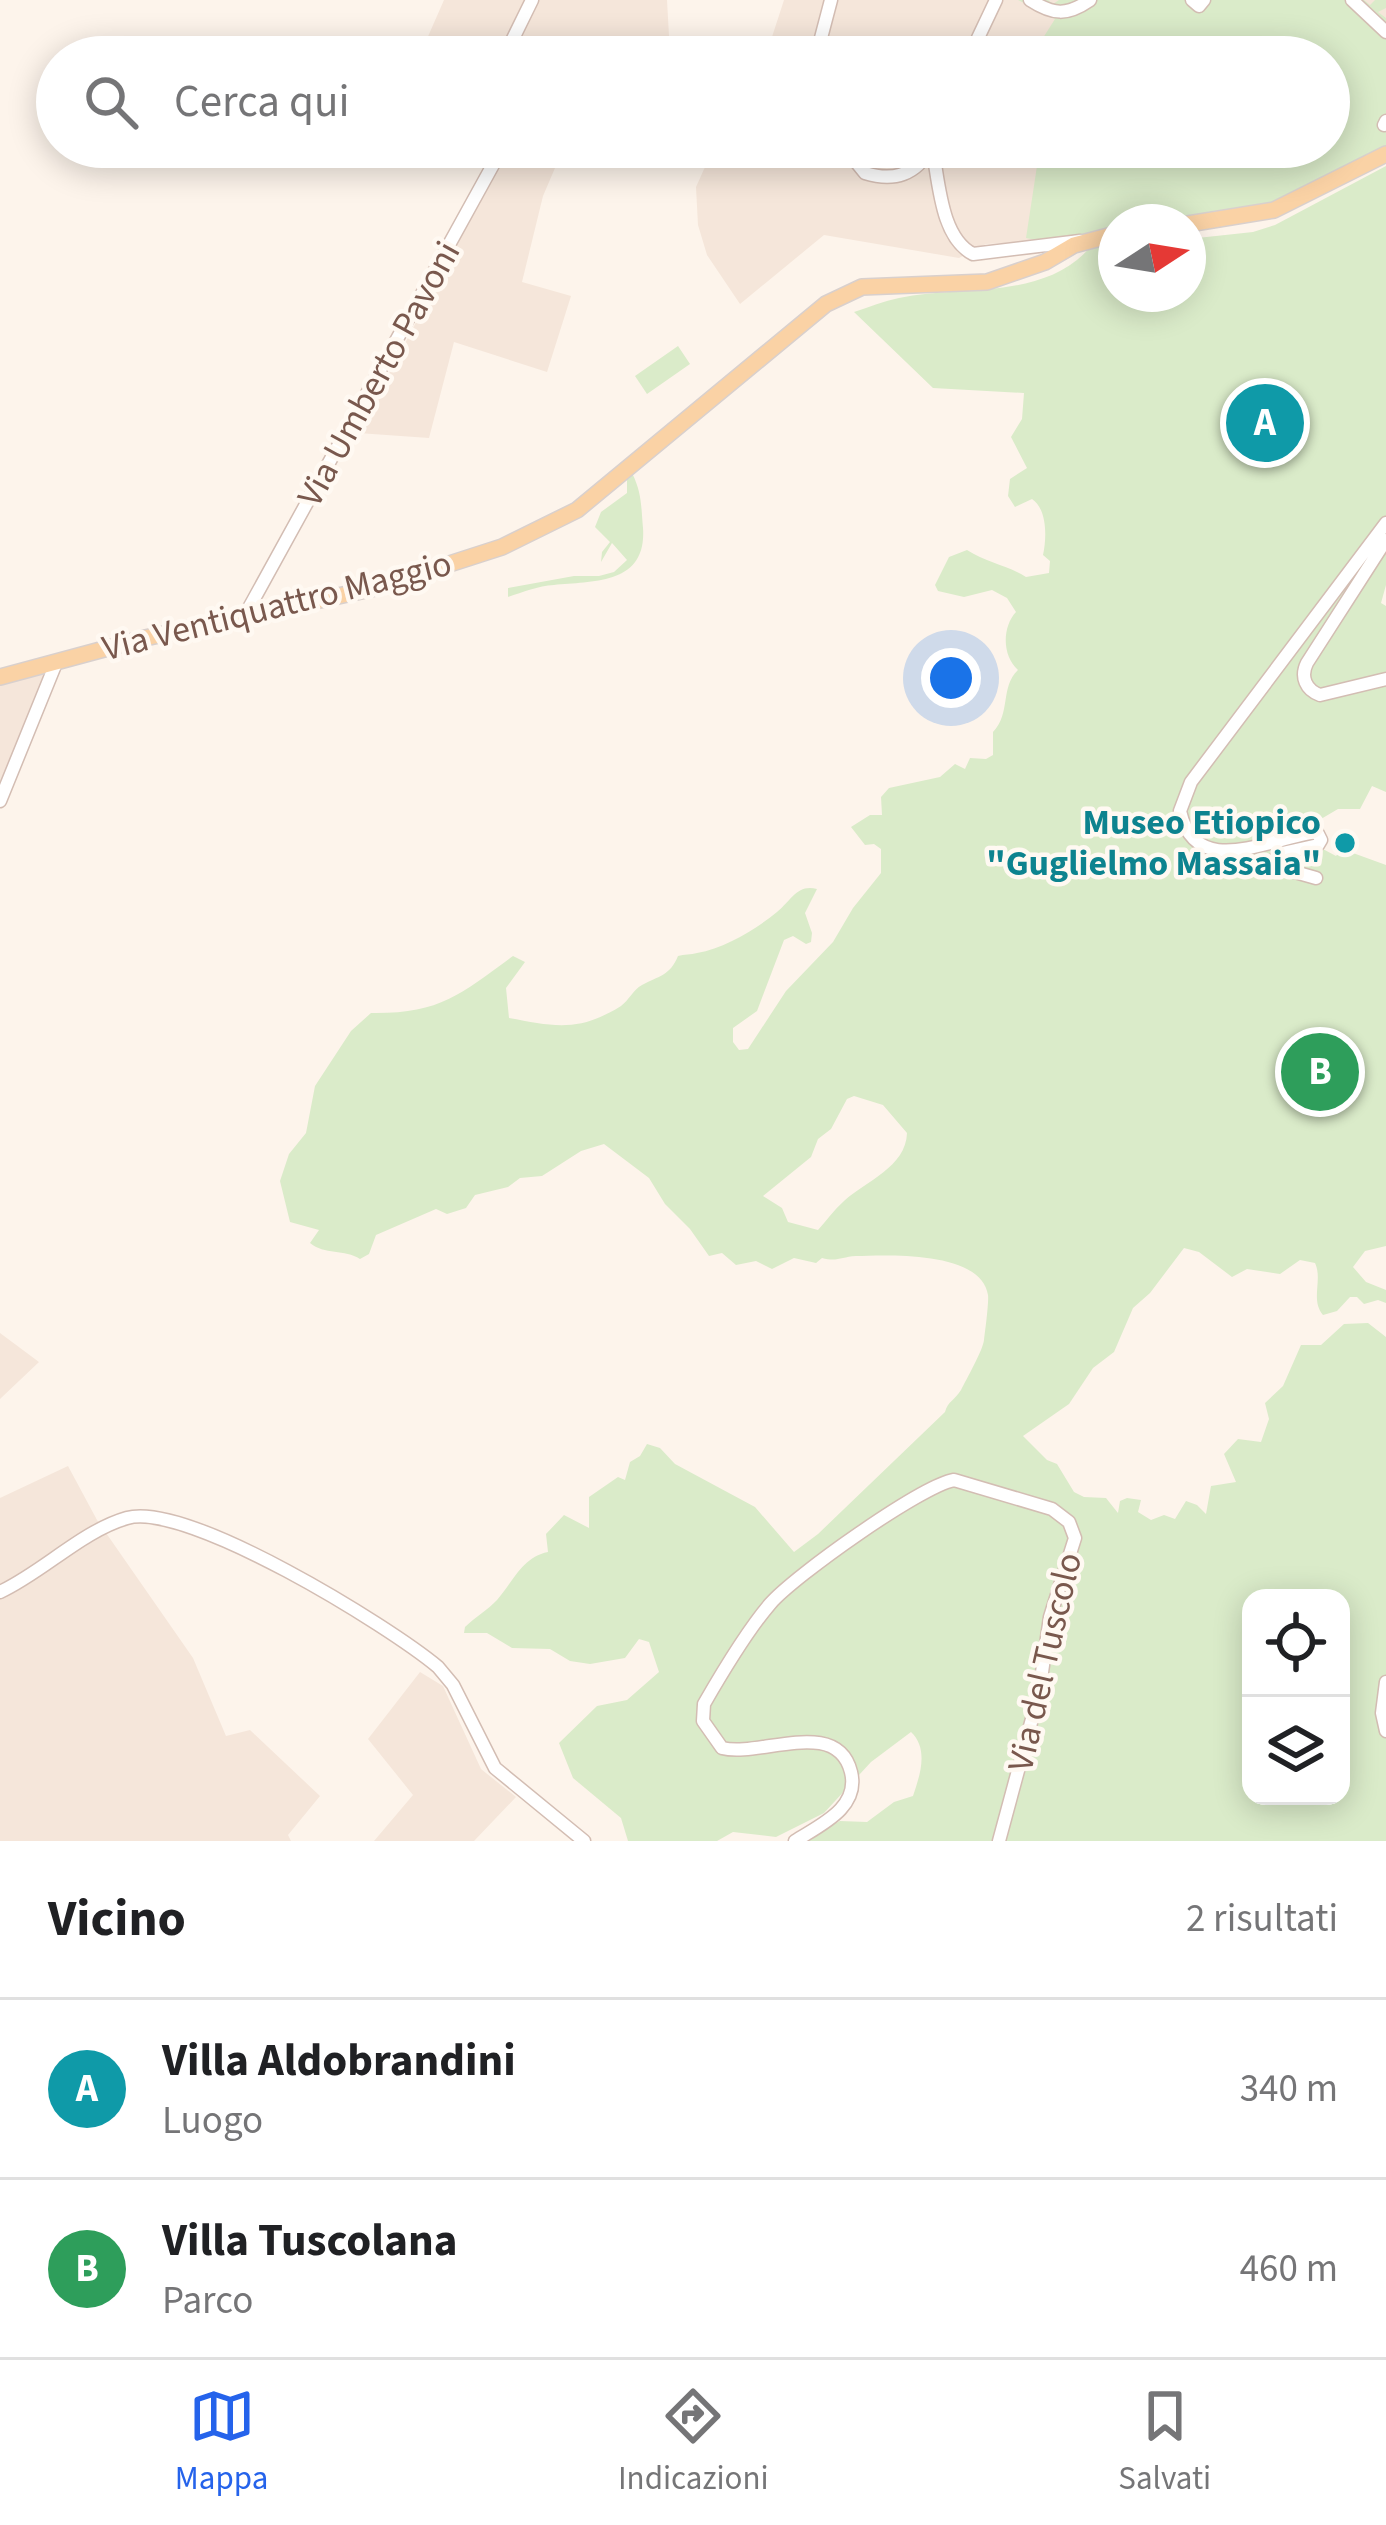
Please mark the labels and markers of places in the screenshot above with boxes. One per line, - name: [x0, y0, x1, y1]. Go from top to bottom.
- pin: A: [1226, 378, 1304, 468]
- place label: Museo Etiopico "Guglielmo Massaia": [986, 797, 1321, 889]
- marker: Museo Etiopico "Guglielmo Massaia": [1332, 830, 1358, 856]
- pin: B: [1281, 1027, 1359, 1117]

